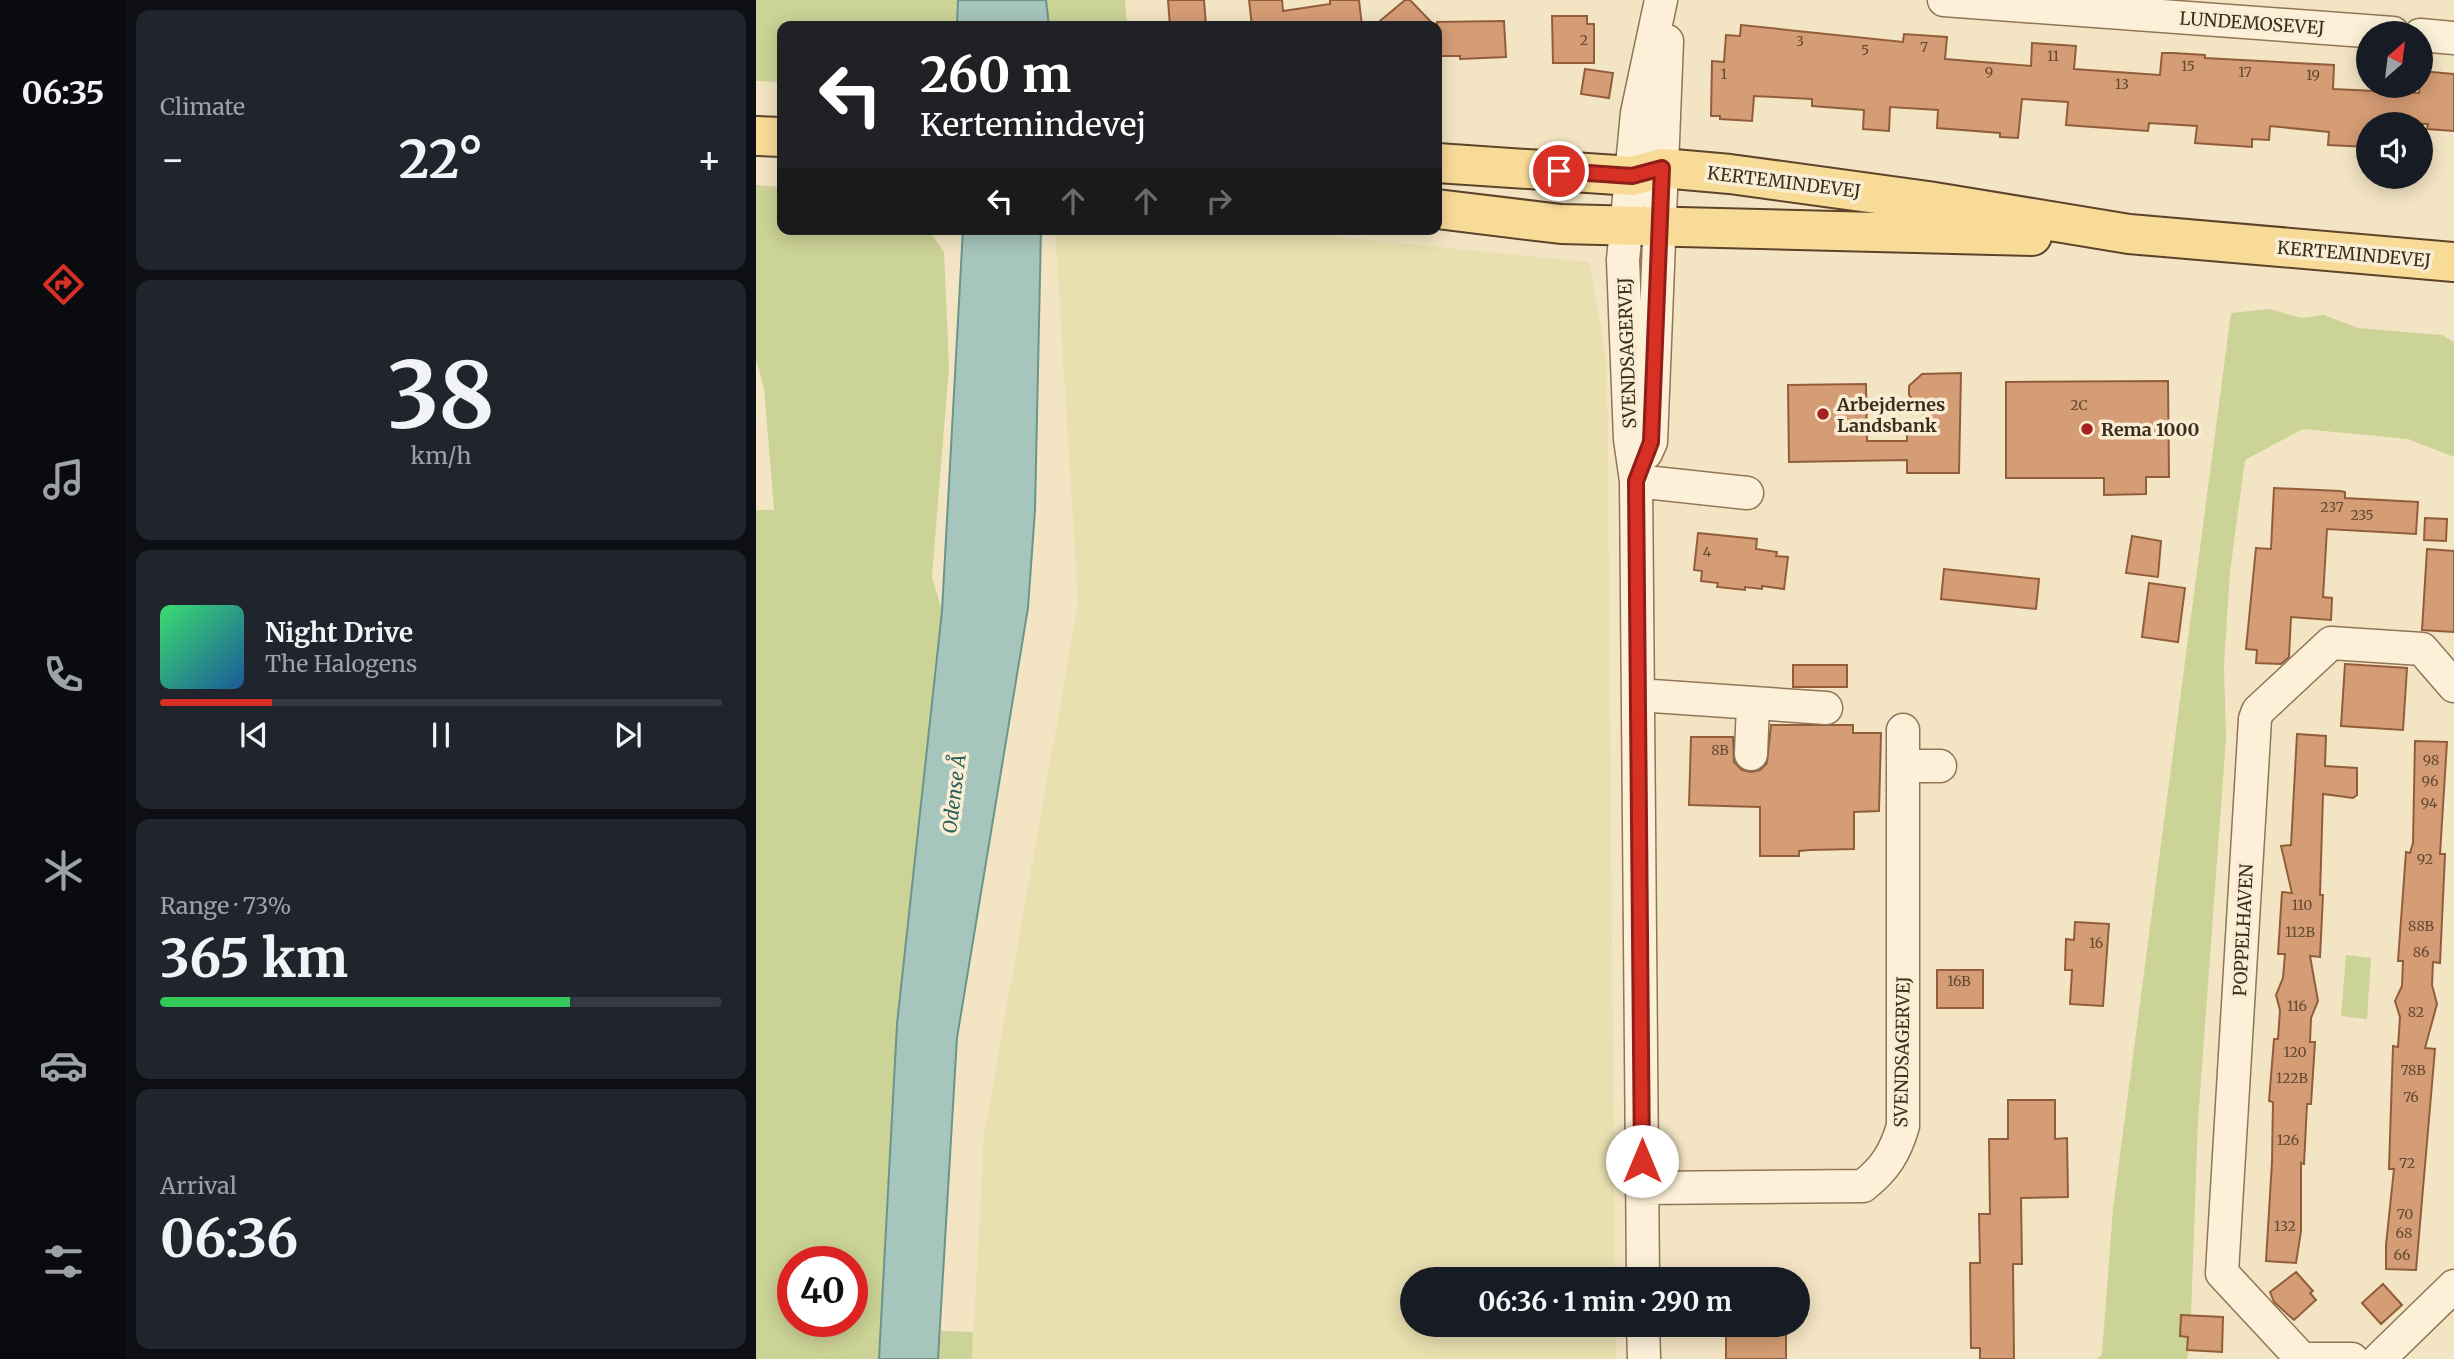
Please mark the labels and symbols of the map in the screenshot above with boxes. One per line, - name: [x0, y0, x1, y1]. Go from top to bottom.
- street label: LUNDEMOSEVEJ: [2179, 6, 2326, 40]
- north arrow: [2356, 21, 2432, 98]
- house number: 2: [1580, 31, 1588, 49]
- house number: 3: [1796, 32, 1804, 50]
- house number: 7: [1920, 38, 1928, 56]
- house number: 5: [1861, 41, 1869, 59]
- house number: 11: [2047, 47, 2059, 65]
- house number: 15: [2181, 57, 2195, 75]
- house number: 9: [1985, 63, 1993, 81]
- house number: 17: [2238, 63, 2252, 81]
- house number: 1: [1721, 65, 1727, 83]
- house number: 19: [2306, 66, 2320, 84]
- house number: 13: [2115, 75, 2129, 93]
- pin: [1529, 141, 1589, 201]
- street label: KERTEMINDEVEJ: [1706, 161, 1862, 203]
- street label: KERTEMINDEVEJ: [2276, 236, 2432, 272]
- street label: SVENDSAGERVEJ: [1613, 277, 1641, 429]
- place label: Arbejdernes Landsbank: [1836, 393, 1945, 437]
- house number: 2C: [2070, 396, 2088, 414]
- marker: Arbejdernes Landsbank: [1815, 406, 1831, 422]
- place label: Rema 1000: [2101, 418, 2200, 441]
- marker: Rema 1000: [2079, 421, 2095, 437]
- house number: 237: [2320, 498, 2344, 516]
- house number: 235: [2350, 506, 2374, 524]
- house number: 4: [1703, 543, 1712, 561]
- house number: 8B: [1711, 741, 1729, 759]
- house number: 98: [2423, 751, 2439, 769]
- water label: Odense Å: [936, 753, 971, 835]
- house number: 96: [2422, 772, 2438, 790]
- house number: 94: [2421, 794, 2438, 812]
- house number: 92: [2417, 850, 2433, 868]
- street label: POPPELHAVEN: [2228, 863, 2258, 997]
- house number: 110: [2292, 896, 2312, 914]
- house number: 88B: [2408, 917, 2434, 935]
- house number: 112B: [2285, 923, 2315, 941]
- house number: 16: [2089, 934, 2103, 952]
- house number: 86: [2413, 943, 2429, 961]
- house number: 16B: [1947, 972, 1971, 990]
- street label: SVENDSAGERVEJ: [1889, 976, 1915, 1128]
- house number: 116: [2287, 997, 2307, 1015]
- house number: 82: [2408, 1003, 2424, 1021]
- house number: 120: [2283, 1043, 2307, 1061]
- house number: 78B: [2400, 1061, 2426, 1079]
- house number: 122B: [2276, 1069, 2308, 1087]
- house number: 76: [2403, 1088, 2419, 1106]
- position arrow: [1605, 1124, 1679, 1198]
- house number: 126: [2277, 1131, 2299, 1149]
- house number: 72: [2399, 1154, 2415, 1172]
- house number: 70: [2397, 1205, 2413, 1223]
- house number: 132: [2274, 1217, 2296, 1235]
- house number: 68: [2396, 1224, 2412, 1242]
- speed limit sign: 40: [777, 1246, 868, 1337]
- house number: 66: [2394, 1246, 2410, 1264]

